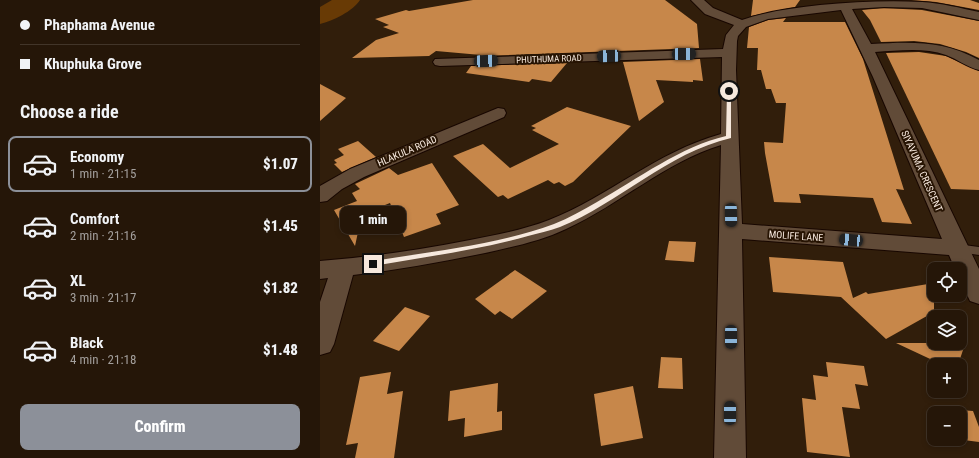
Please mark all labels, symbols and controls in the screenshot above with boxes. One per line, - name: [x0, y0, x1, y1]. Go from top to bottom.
- text: Phaphama Avenue: [44, 16, 155, 34]
- car: [672, 48, 696, 60]
- car: [597, 50, 621, 62]
- street label: PHUTHUMA ROAD: [516, 53, 582, 65]
- text: Khuphuka Grove: [44, 55, 142, 73]
- car: [474, 55, 498, 67]
- route start: [720, 82, 738, 100]
- text: Choose a ride: [20, 101, 119, 122]
- street label: SIYAVUMA CRESCENT: [899, 129, 945, 213]
- street label: HLAKULA ROAD: [376, 133, 439, 168]
- icon: car: [22, 146, 58, 182]
- text: Economy: [70, 148, 124, 166]
- text: $1.07: [263, 155, 298, 173]
- text: 1 min · 21:15: [70, 166, 136, 181]
- car: [725, 203, 737, 227]
- callout: 1 min: [340, 206, 406, 234]
- icon: car: [22, 208, 58, 244]
- text: Comfort: [70, 210, 119, 228]
- text: 1 min: [359, 212, 387, 227]
- text: $1.45: [263, 217, 298, 235]
- text: 2 min · 21:16: [70, 228, 136, 243]
- street label: MOLIFE LANE: [768, 229, 824, 243]
- car: [839, 233, 863, 247]
- route end: [364, 255, 382, 273]
- map controls: [927, 262, 967, 446]
- button: locate: [927, 262, 967, 302]
- icon: car: [22, 270, 58, 306]
- text: XL: [70, 272, 86, 290]
- text: $1.82: [263, 279, 298, 297]
- text: 3 min · 21:17: [70, 290, 136, 305]
- button: layers: [927, 310, 967, 350]
- car: [725, 325, 737, 349]
- icon: car: [22, 332, 58, 368]
- text: Black: [70, 334, 103, 352]
- text: $1.48: [263, 341, 298, 359]
- text: 4 min · 21:18: [70, 352, 136, 367]
- button: +: [927, 358, 967, 398]
- car: [724, 401, 736, 425]
- button: Confirm: [20, 404, 300, 450]
- button: −: [927, 406, 967, 446]

